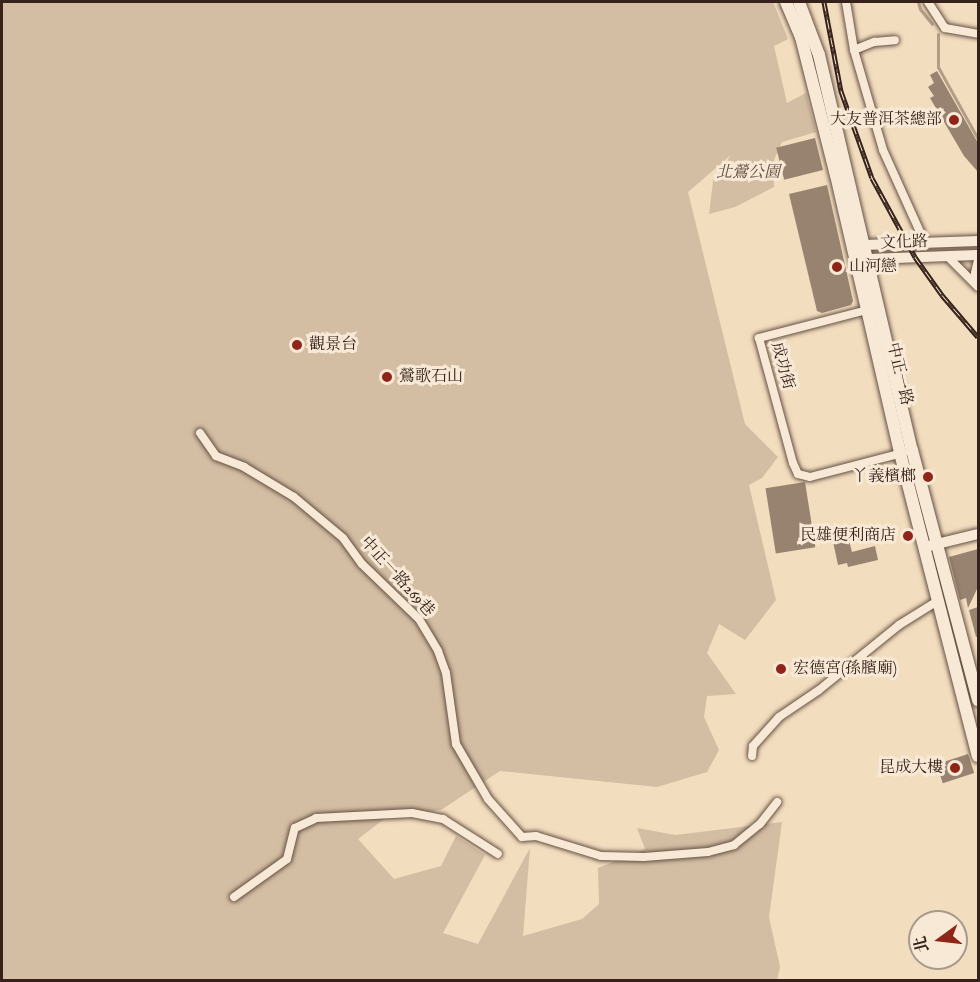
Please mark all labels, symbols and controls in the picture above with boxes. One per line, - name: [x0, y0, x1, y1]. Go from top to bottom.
- place label: 大友普洱茶總部: [830, 110, 942, 130]
- marker: 大友普洱茶總部: [947, 113, 961, 127]
- park label: 北鶯公園: [716, 163, 780, 183]
- street label: 文化路: [880, 233, 928, 253]
- place label: 山河戀: [849, 257, 897, 277]
- marker: 山河戀: [830, 260, 844, 274]
- place label: 觀景台: [309, 335, 357, 355]
- marker: 觀景台: [290, 338, 304, 352]
- street label: 成功街: [767, 340, 797, 392]
- street label: 中正一路: [882, 341, 916, 407]
- place label: 鶯歌石山: [399, 367, 463, 387]
- marker: 鶯歌石山: [380, 370, 394, 384]
- place label: 丫義檳榔: [852, 467, 916, 487]
- marker: 丫義檳榔: [921, 470, 935, 484]
- place label: 民雄便利商店: [800, 526, 896, 546]
- marker: 民雄便利商店: [901, 529, 915, 543]
- street label: 中正一路269巷: [356, 533, 438, 621]
- place label: 宏德宮(孫臏廟): [793, 659, 897, 679]
- marker: 宏德宮(孫臏廟): [774, 662, 788, 676]
- place label: 昆成大樓: [879, 758, 943, 778]
- marker: 昆成大樓: [948, 761, 962, 775]
- north arrow: [908, 910, 968, 970]
- text: 北: [911, 934, 934, 954]

